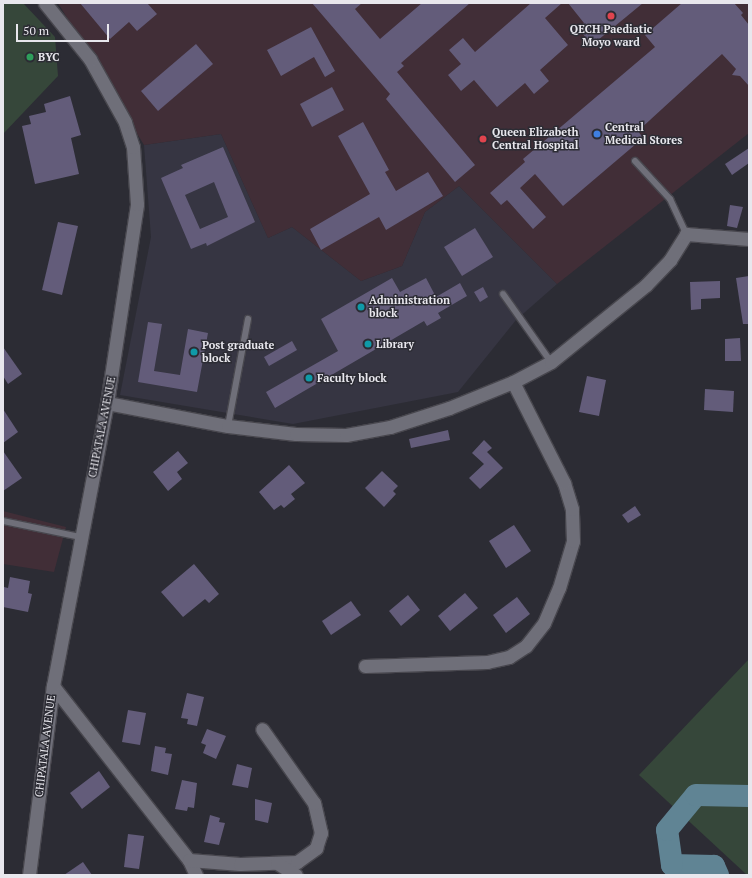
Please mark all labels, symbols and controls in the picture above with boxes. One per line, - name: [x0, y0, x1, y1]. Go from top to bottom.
- marker: QECH Paediatic Moyo ward: [605, 10, 617, 22]
- scale bar: [18, 16, 111, 42]
- text: 50 m: [23, 23, 49, 38]
- place label: QECH Paediatic Moyo ward: [570, 23, 652, 49]
- place label: BYC: [38, 50, 59, 64]
- marker: BYC: [25, 52, 35, 62]
- place label: Central Medical Stores: [605, 121, 682, 147]
- place label: Queen Elizabeth Central Hospital: [492, 126, 579, 152]
- marker: Central Medical Stores: [592, 129, 602, 139]
- marker: Queen Elizabeth Central Hospital: [477, 133, 489, 145]
- place label: Administration block: [369, 294, 450, 320]
- marker: Administration block: [356, 302, 366, 312]
- place label: Library: [376, 337, 414, 351]
- place label: Post graduate block: [202, 339, 275, 365]
- marker: Library: [363, 339, 373, 349]
- marker: Post graduate block: [189, 347, 199, 357]
- place label: Faculty block: [317, 371, 387, 385]
- marker: Faculty block: [304, 373, 314, 383]
- street label: CHIPATALA AVENUE: [86, 375, 118, 479]
- street label: CHIPATALA AVENUE: [32, 694, 58, 798]

